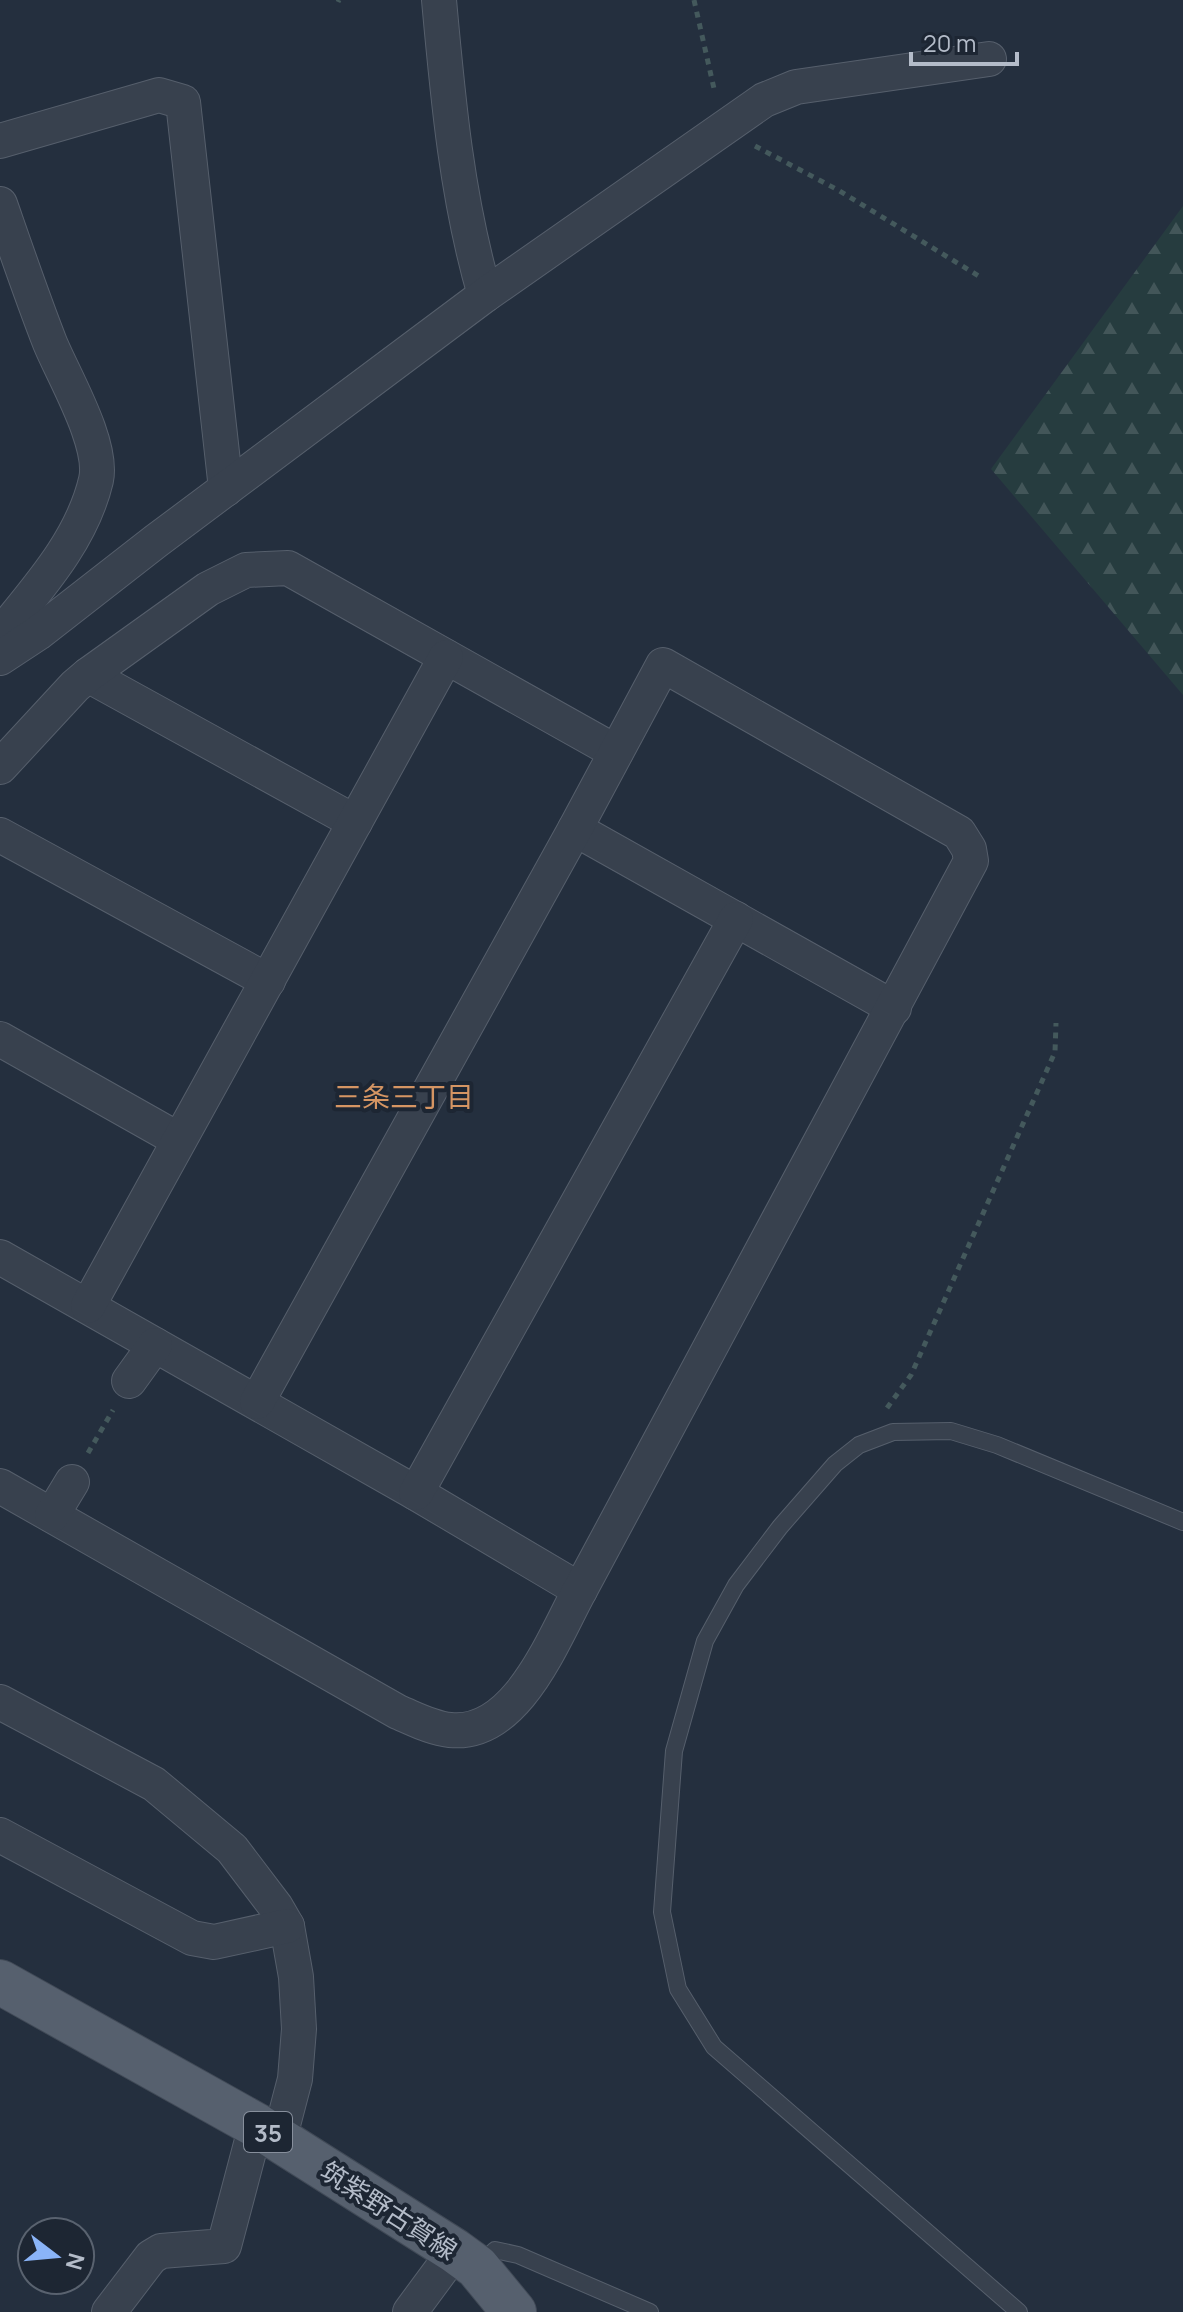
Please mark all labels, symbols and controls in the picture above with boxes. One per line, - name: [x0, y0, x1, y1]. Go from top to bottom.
- scale bar: [911, 16, 1017, 66]
- text: 20 m: [923, 26, 976, 59]
- district label: 三条三丁目: [334, 1077, 474, 1115]
- road number: 35: [244, 2112, 292, 2152]
- street label: 筑紫野古賀線: [314, 2152, 464, 2268]
- north arrow: [16, 2216, 96, 2296]
- text: N: [59, 2250, 92, 2273]

